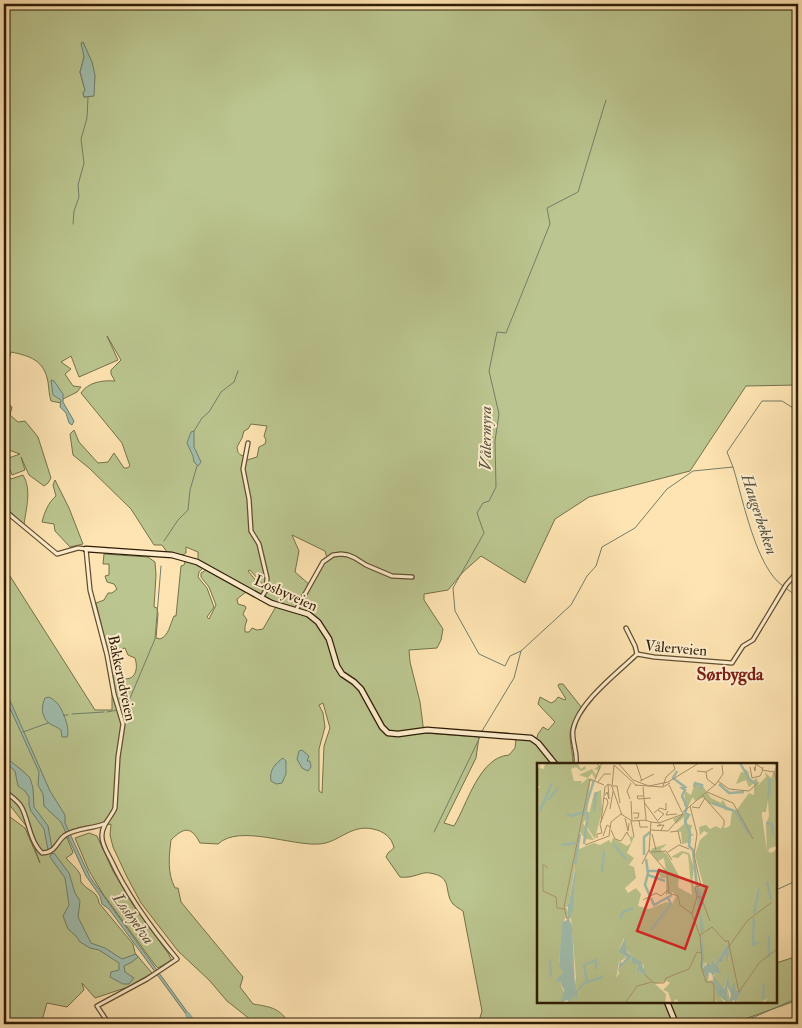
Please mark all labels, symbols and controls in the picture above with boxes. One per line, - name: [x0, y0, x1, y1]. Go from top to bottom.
- water label: Vålermyra: [476, 406, 496, 470]
- water label: Haugerbekken: [736, 470, 782, 557]
- street label: Losbyveien: [251, 571, 321, 616]
- street label: Bakkerudveien: [103, 633, 140, 723]
- street label: Vålerveien: [644, 636, 708, 661]
- district label: Sørbygda: [697, 663, 764, 686]
- inset map: [537, 763, 777, 1003]
- water label: Losbyelva: [107, 888, 158, 948]

